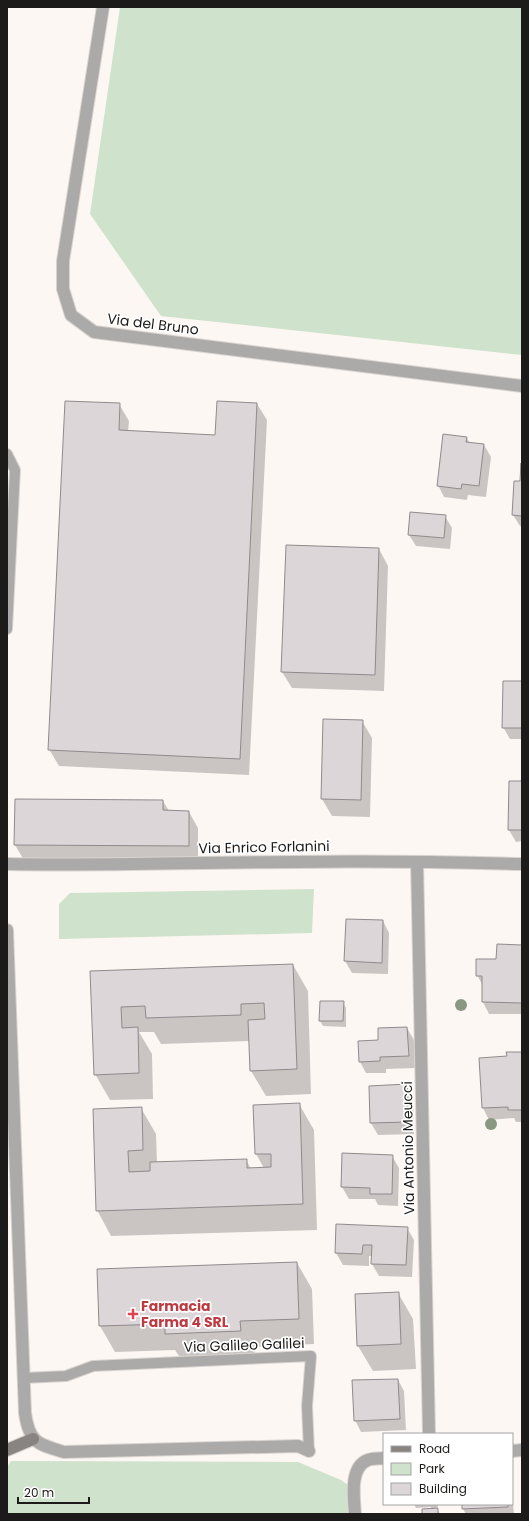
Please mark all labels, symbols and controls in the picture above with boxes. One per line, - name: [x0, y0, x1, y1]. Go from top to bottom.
- street label: Via del Bruno: [106, 308, 200, 340]
- street label: Via Enrico Forlanini: [198, 836, 330, 858]
- street label: Via Antonio Meucci: [397, 1081, 419, 1215]
- place label: Farmacia Farma 4 SRL: [141, 1296, 229, 1332]
- marker: Farmacia Farma 4 SRL: [128, 1309, 138, 1319]
- street label: Via Galileo Galilei: [183, 1333, 305, 1357]
- legend: [383, 1433, 513, 1505]
- text: Road: [419, 1440, 450, 1457]
- text: Park: [419, 1460, 446, 1477]
- scale bar: [18, 1479, 89, 1505]
- text: Building: [419, 1480, 467, 1497]
- text: 20 m: [24, 1484, 54, 1501]

